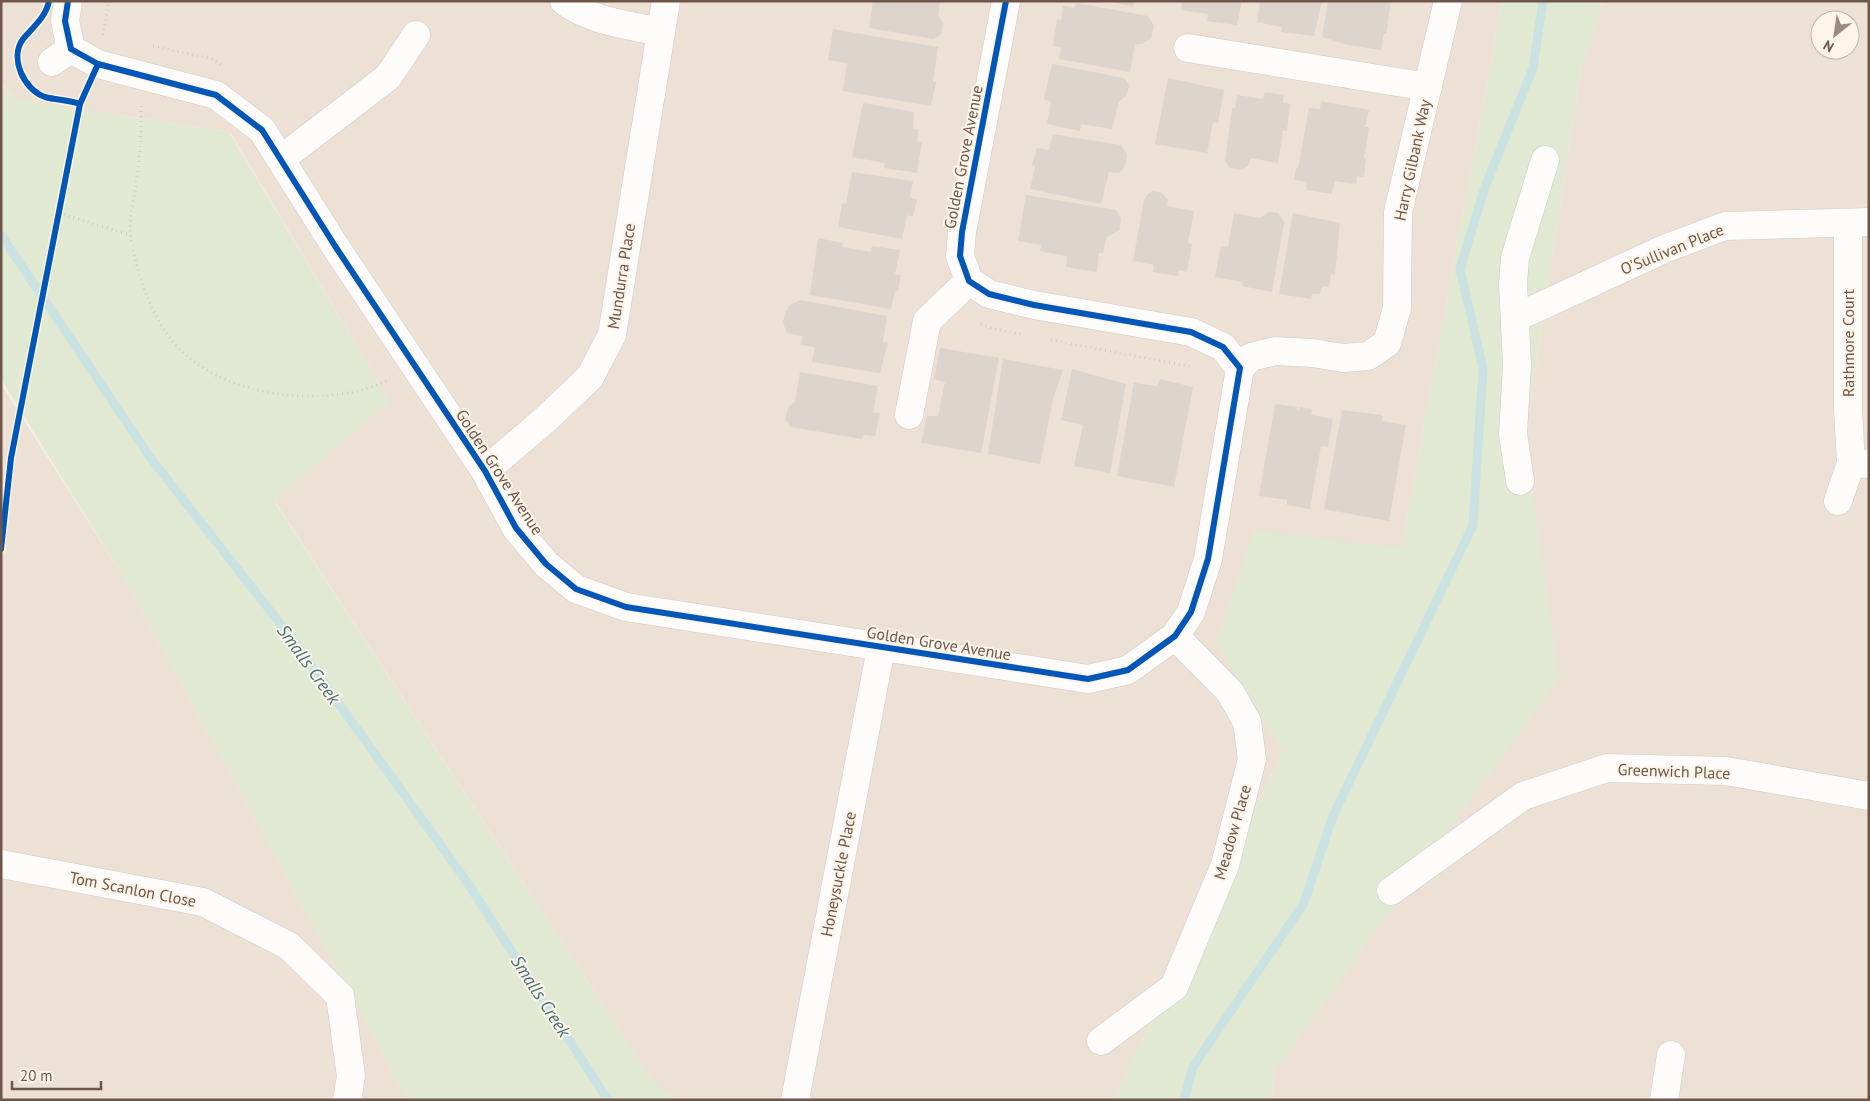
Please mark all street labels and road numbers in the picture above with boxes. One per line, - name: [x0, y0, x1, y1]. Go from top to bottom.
- street label: Golden Grove Avenue: [939, 84, 987, 230]
- street label: Harry Gilbank Way: [1389, 97, 1435, 223]
- street label: O'Sullivan Place: [1617, 219, 1727, 279]
- street label: Mundurra Place: [603, 222, 639, 330]
- street label: Rathmore Court: [1838, 288, 1858, 397]
- street label: Golden Grove Avenue: [452, 405, 548, 539]
- street label: Golden Grove Avenue: [865, 622, 1013, 664]
- street label: Greenwich Place: [1617, 759, 1731, 783]
- street label: Meadow Place: [1209, 782, 1255, 882]
- street label: Honeysuckle Place: [816, 810, 860, 938]
- street label: Tom Scanlon Close: [68, 867, 198, 911]

